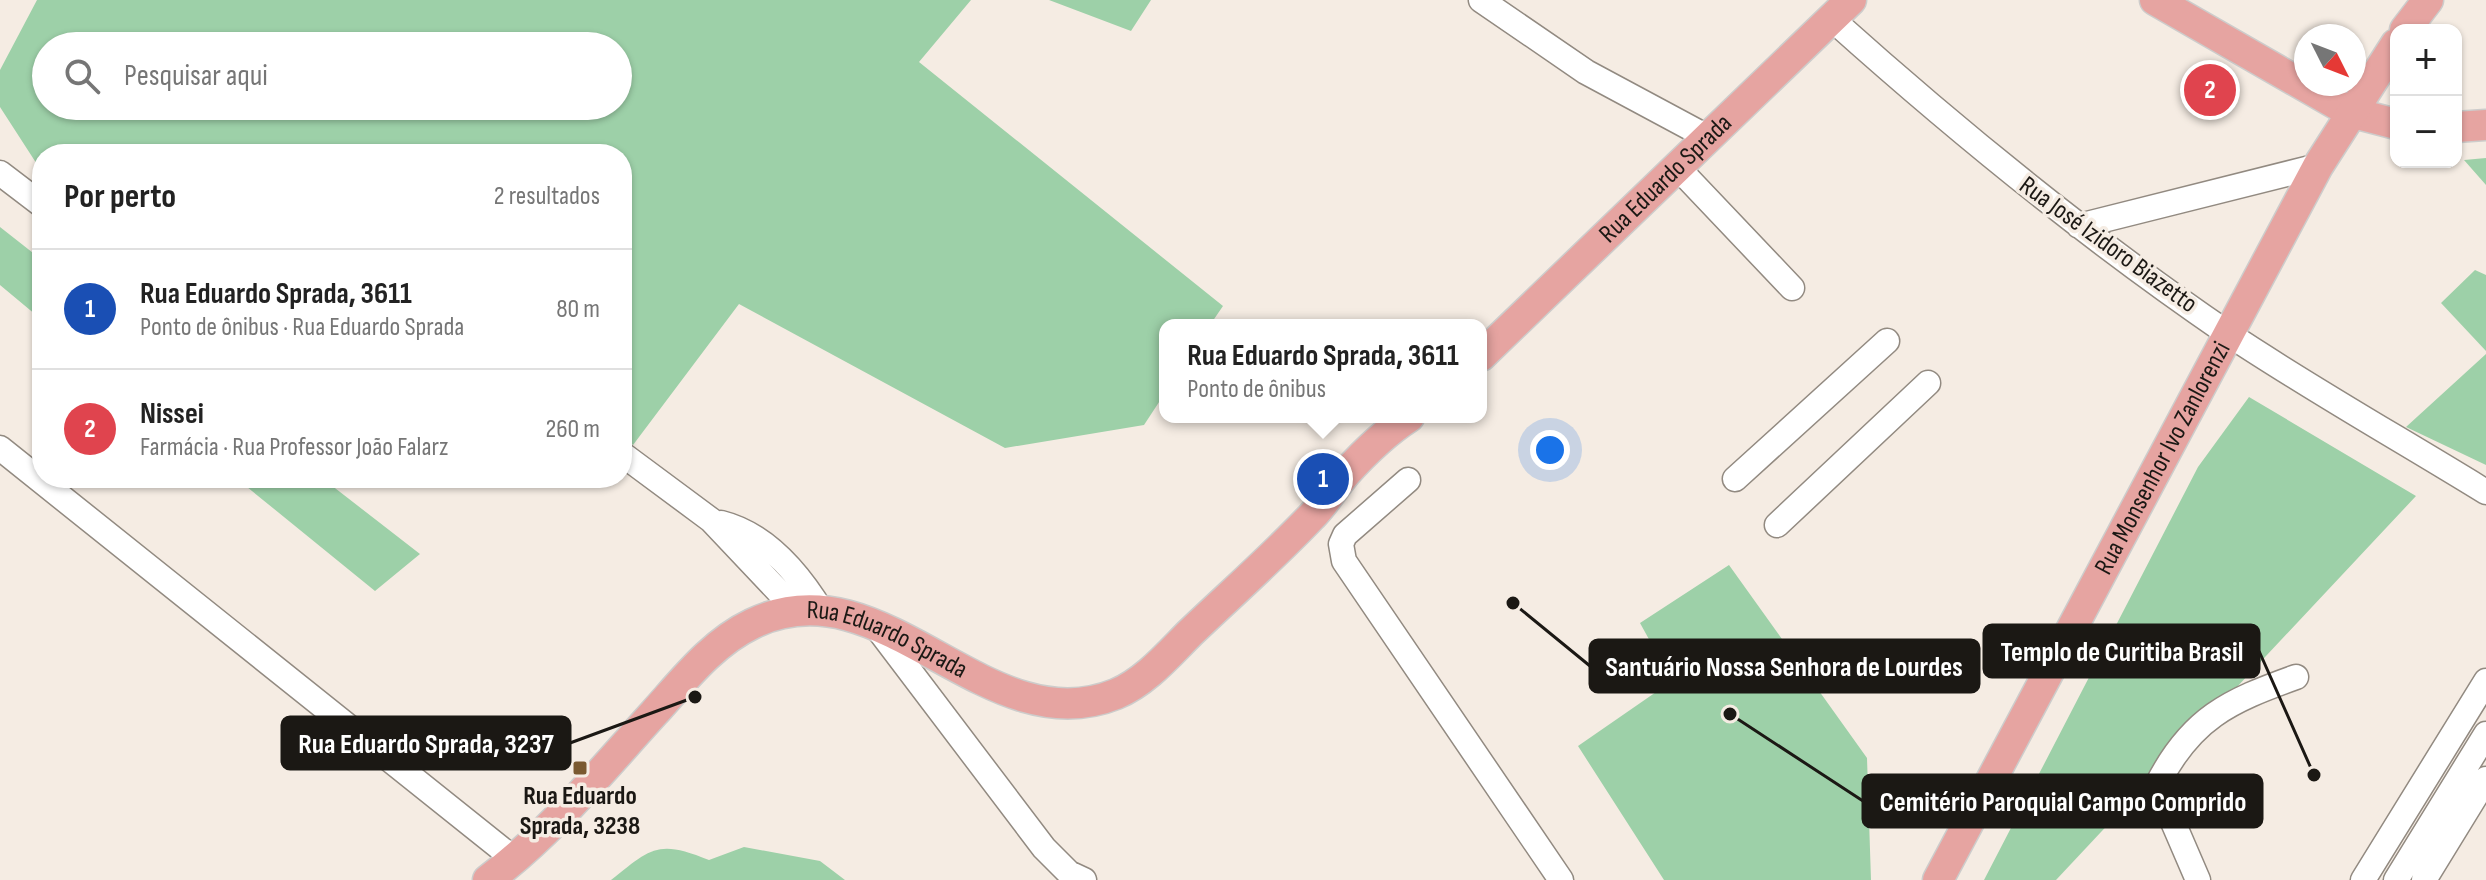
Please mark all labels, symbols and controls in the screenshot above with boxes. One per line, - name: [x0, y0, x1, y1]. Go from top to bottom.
- north arrow: [2294, 24, 2366, 96]
- map controls: [2390, 24, 2462, 168]
- button: +: [2390, 24, 2462, 96]
- search box: [32, 32, 632, 120]
- icon: search: [60, 54, 104, 98]
- text: Pesquisar aqui: [124, 58, 268, 94]
- pin: 2: [2184, 60, 2236, 120]
- button: −: [2390, 96, 2462, 168]
- street label: Rua Eduardo Sprada: [1593, 108, 1738, 249]
- street label: Rua José Izidoro Biazetto: [2013, 170, 2203, 320]
- text: Por perto: [64, 176, 176, 217]
- text: 2 resultados: [494, 181, 600, 212]
- text: Rua Eduardo Sprada, 3611: [140, 276, 412, 312]
- text: 1: [85, 294, 95, 325]
- text: 80 m: [556, 294, 600, 325]
- text: Ponto de ônibus · Rua Eduardo Sprada: [140, 312, 464, 343]
- popup: [1159, 319, 1487, 423]
- street label: Rua Monsenhor Ivo Zanlorenzi: [2088, 336, 2237, 580]
- text: Rua Eduardo Sprada, 3611: [1187, 338, 1459, 374]
- text: Ponto de ônibus: [1187, 374, 1326, 405]
- text: Nissei: [140, 396, 204, 432]
- text: 2: [84, 414, 96, 445]
- text: 260 m: [545, 414, 600, 445]
- your location: [1530, 430, 1570, 470]
- text: Farmácia · Rua Professor João Falarz: [140, 432, 448, 463]
- pin: 1: [1297, 449, 1349, 509]
- street label: Rua Eduardo Sprada: [806, 595, 973, 685]
- callout: Templo de Curitiba Brasil: [1984, 625, 2259, 677]
- text: Templo de Curitiba Brasil: [2001, 636, 2243, 669]
- callout: Santuário Nossa Senhora de Lourdes: [1590, 640, 1979, 692]
- text: Santuário Nossa Senhora de Lourdes: [1605, 651, 1963, 684]
- callout: Rua Eduardo Sprada, 3237: [282, 717, 570, 769]
- text: Rua Eduardo Sprada, 3237: [298, 728, 555, 761]
- marker: Rua Eduardo Sprada, 3238: [571, 759, 589, 777]
- callout: Cemitério Paroquial Campo Comprido: [1863, 775, 2262, 827]
- place label: Rua Eduardo Sprada, 3238: [520, 781, 640, 842]
- text: Cemitério Paroquial Campo Comprido: [1880, 786, 2246, 819]

